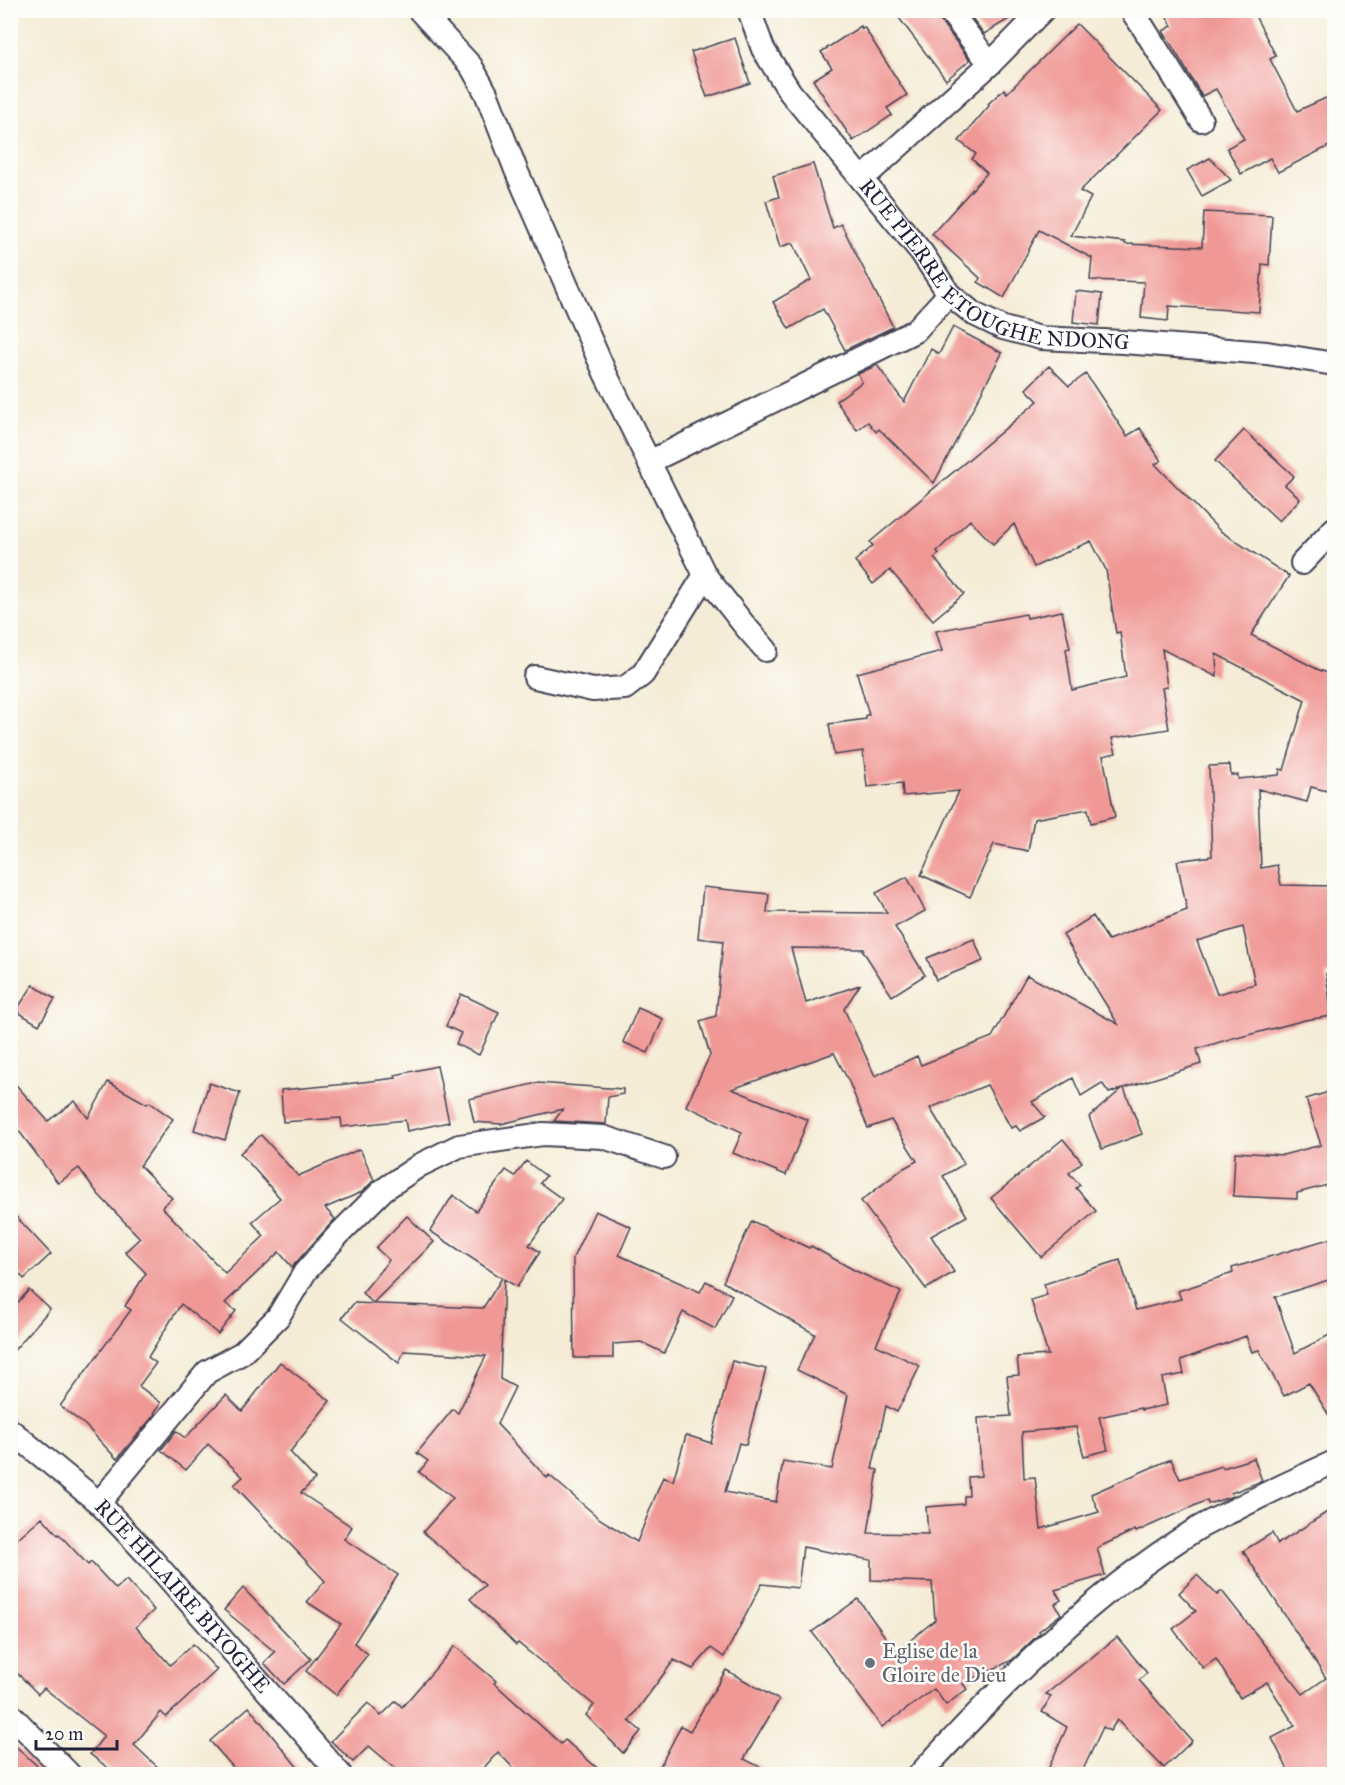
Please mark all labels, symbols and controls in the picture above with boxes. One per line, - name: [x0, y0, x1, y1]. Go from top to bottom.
- street label: RUE PIERRE ETOUGHE NDONG: [854, 174, 1130, 355]
- street label: RUE HILAIRE BIYOGHE: [89, 1494, 276, 1698]
- place label: Eglise de la Gloire de Dieu: [882, 1638, 1006, 1688]
- marker: Eglise de la Gloire de Dieu: [863, 1656, 877, 1670]
- scale bar: [36, 1713, 117, 1751]
- text: 20 m: [45, 1723, 83, 1745]

